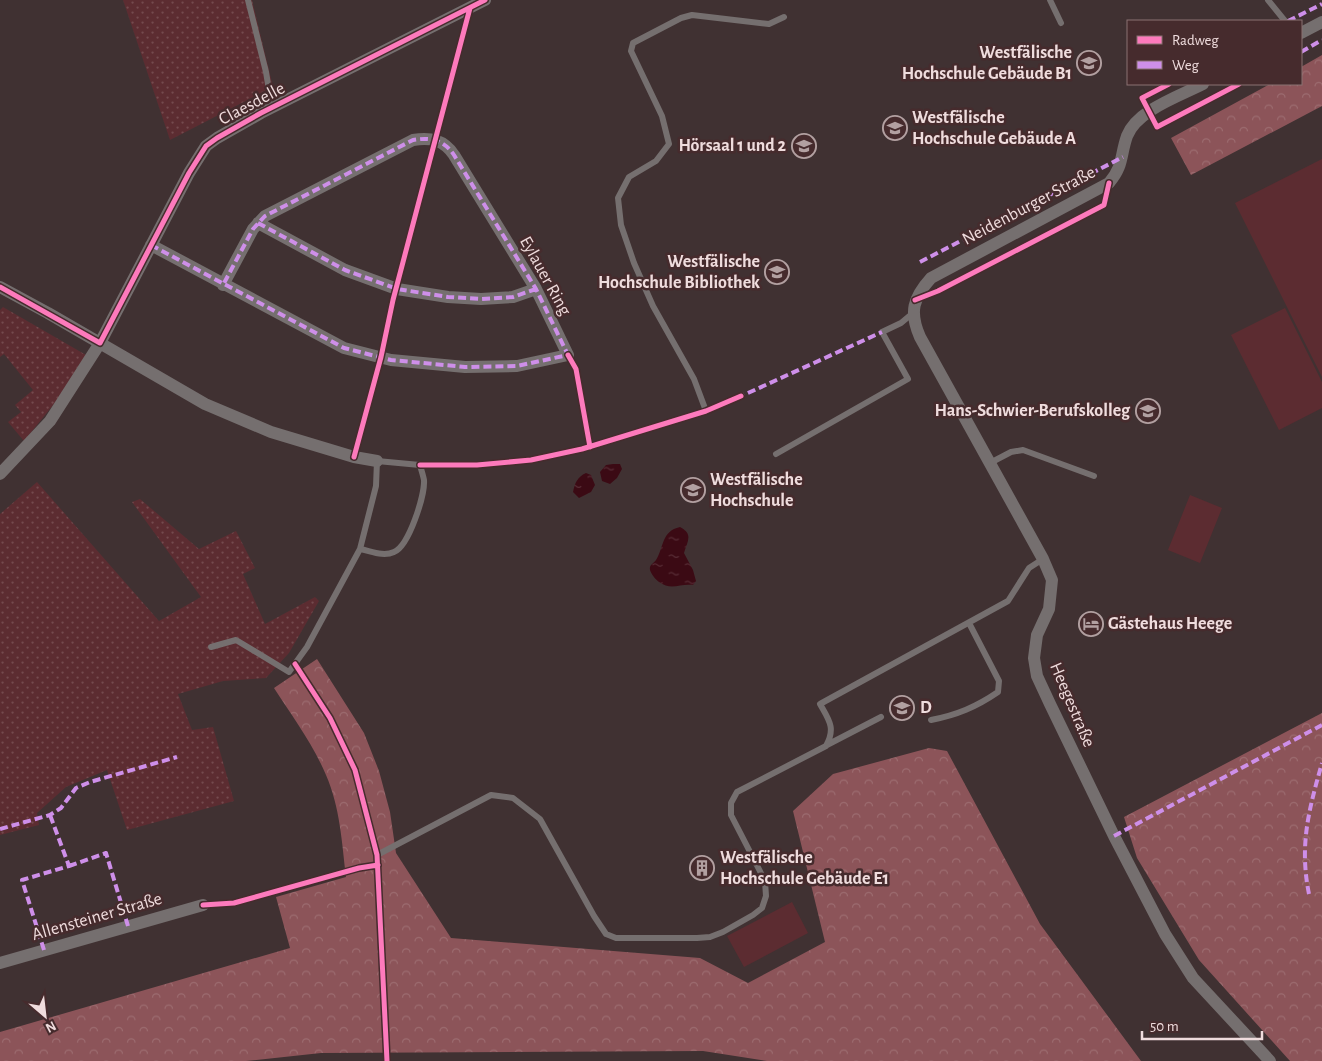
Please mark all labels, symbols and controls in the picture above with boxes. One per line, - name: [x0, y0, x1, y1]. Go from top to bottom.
- legend: [1127, 20, 1302, 85]
- text: Radweg: [1172, 33, 1219, 48]
- place label: Westfälische Hochschule Gebäude B1: [902, 44, 1072, 83]
- school or university icon: Westfälische Hochschule Gebäude B1: [1076, 50, 1102, 76]
- text: Weg: [1172, 58, 1200, 73]
- street label: Claesdelle: [216, 79, 288, 129]
- place label: Westfälische Hochschule Gebäude A: [912, 109, 1076, 148]
- school or university icon: Westfälische Hochschule Gebäude A: [882, 115, 908, 141]
- school or university icon: Hörsaal 1 und 2: [791, 133, 817, 159]
- place label: Hörsaal 1 und 2: [678, 137, 787, 155]
- street label: Neidenburger Straße: [959, 163, 1099, 249]
- street label: Eylauer Ring: [516, 233, 574, 319]
- place label: Westfälische Hochschule Bibliothek: [598, 253, 760, 292]
- school or university icon: Westfälische Hochschule Bibliothek: [764, 259, 790, 285]
- school or university icon: Hans-Schwier-Berufskolleg: [1135, 398, 1161, 424]
- place label: Hans-Schwier-Berufskolleg: [934, 402, 1131, 420]
- place label: Westfälische Hochschule: [710, 471, 803, 510]
- school or university icon: Westfälische Hochschule: [680, 477, 706, 503]
- hotel icon: Gästehaus Heege: [1078, 611, 1104, 637]
- place label: Gästehaus Heege: [1108, 615, 1232, 633]
- street label: Heegestraße: [1046, 660, 1098, 750]
- school or university icon: D: [889, 695, 915, 721]
- place label: D: [920, 699, 932, 717]
- place label: Westfälische Hochschule Gebäude E1: [720, 849, 889, 888]
- building icon: Westfälische Hochschule Gebäude E1: [689, 855, 715, 881]
- street label: Allensteiner Straße: [30, 890, 164, 944]
- north arrow: [20, 991, 70, 1041]
- scale bar: [1142, 1008, 1262, 1040]
- text: N: [43, 1018, 58, 1035]
- text: 50 m: [1150, 1019, 1179, 1034]

